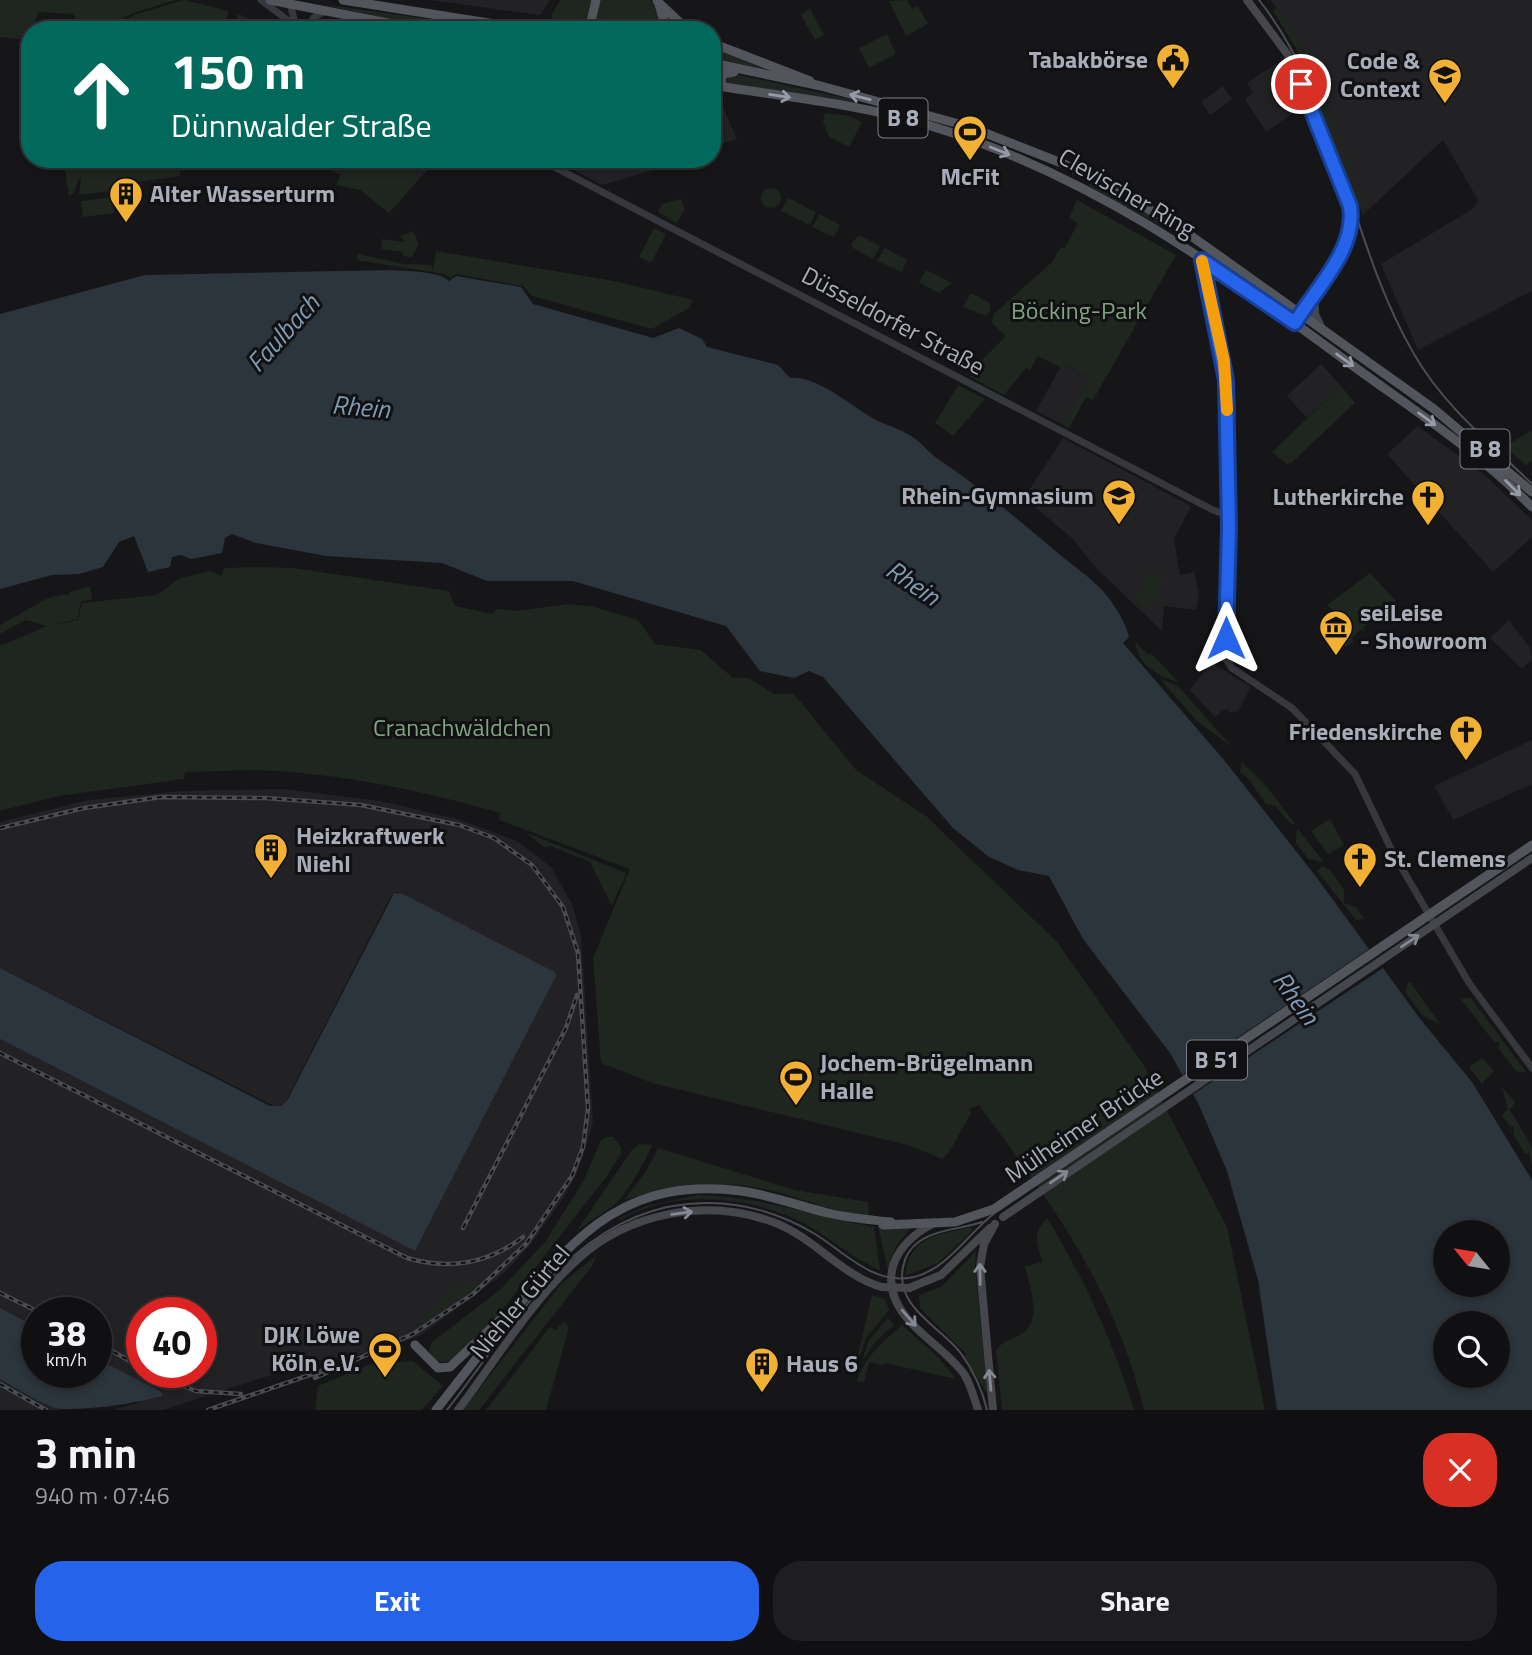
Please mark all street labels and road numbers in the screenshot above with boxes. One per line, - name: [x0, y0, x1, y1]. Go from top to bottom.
- road number: B 8: [878, 99, 928, 138]
- street label: Clevischer Ring: [1052, 138, 1203, 246]
- street label: Düsseldorfer Straße: [796, 257, 991, 384]
- road number: B 8: [1460, 430, 1510, 468]
- road number: B 51: [1187, 1040, 1247, 1079]
- street label: Mülheimer Brücke: [997, 1059, 1170, 1192]
- street label: Niehler Gürtel: [461, 1236, 578, 1366]

